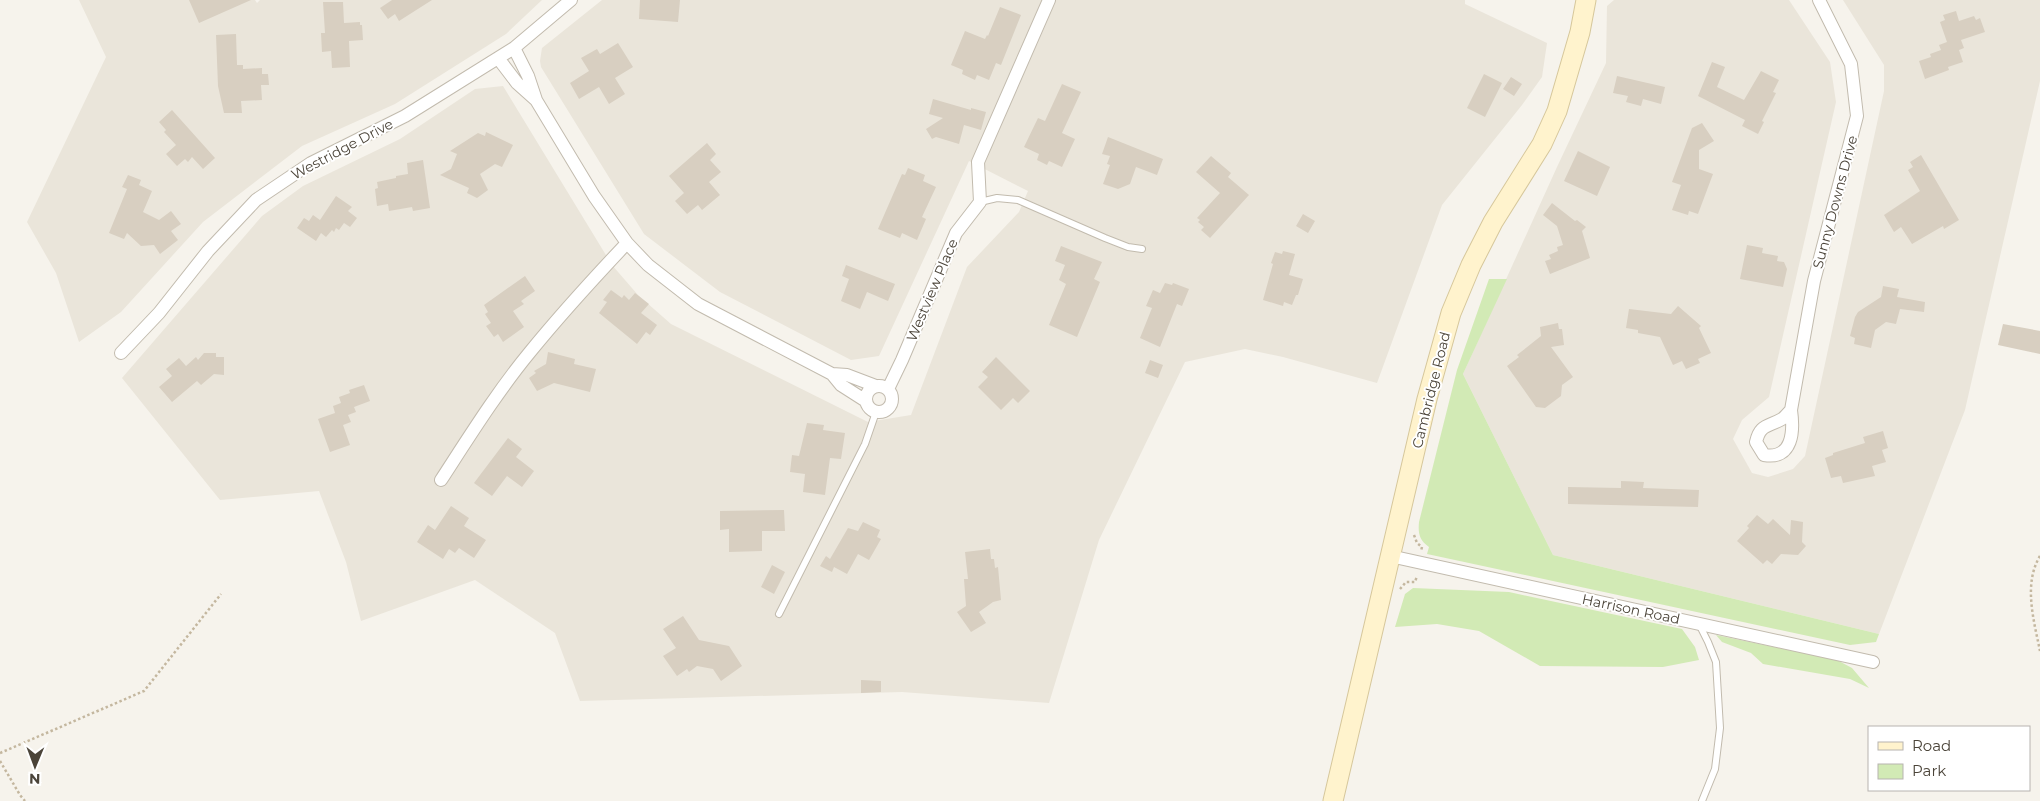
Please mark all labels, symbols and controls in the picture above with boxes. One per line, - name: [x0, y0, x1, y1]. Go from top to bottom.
- street label: Westridge Drive: [288, 115, 396, 183]
- street label: Sunny Downs Drive: [1809, 133, 1861, 271]
- street label: Westview Place: [902, 236, 962, 344]
- street label: Cambridge Road: [1408, 330, 1454, 450]
- street label: Harrison Road: [1580, 590, 1682, 628]
- legend: [1868, 726, 2030, 791]
- text: Road: [1912, 736, 1951, 755]
- north arrow: [10, 741, 60, 791]
- text: Park: [1912, 761, 1946, 780]
- text: N: [29, 770, 41, 788]

